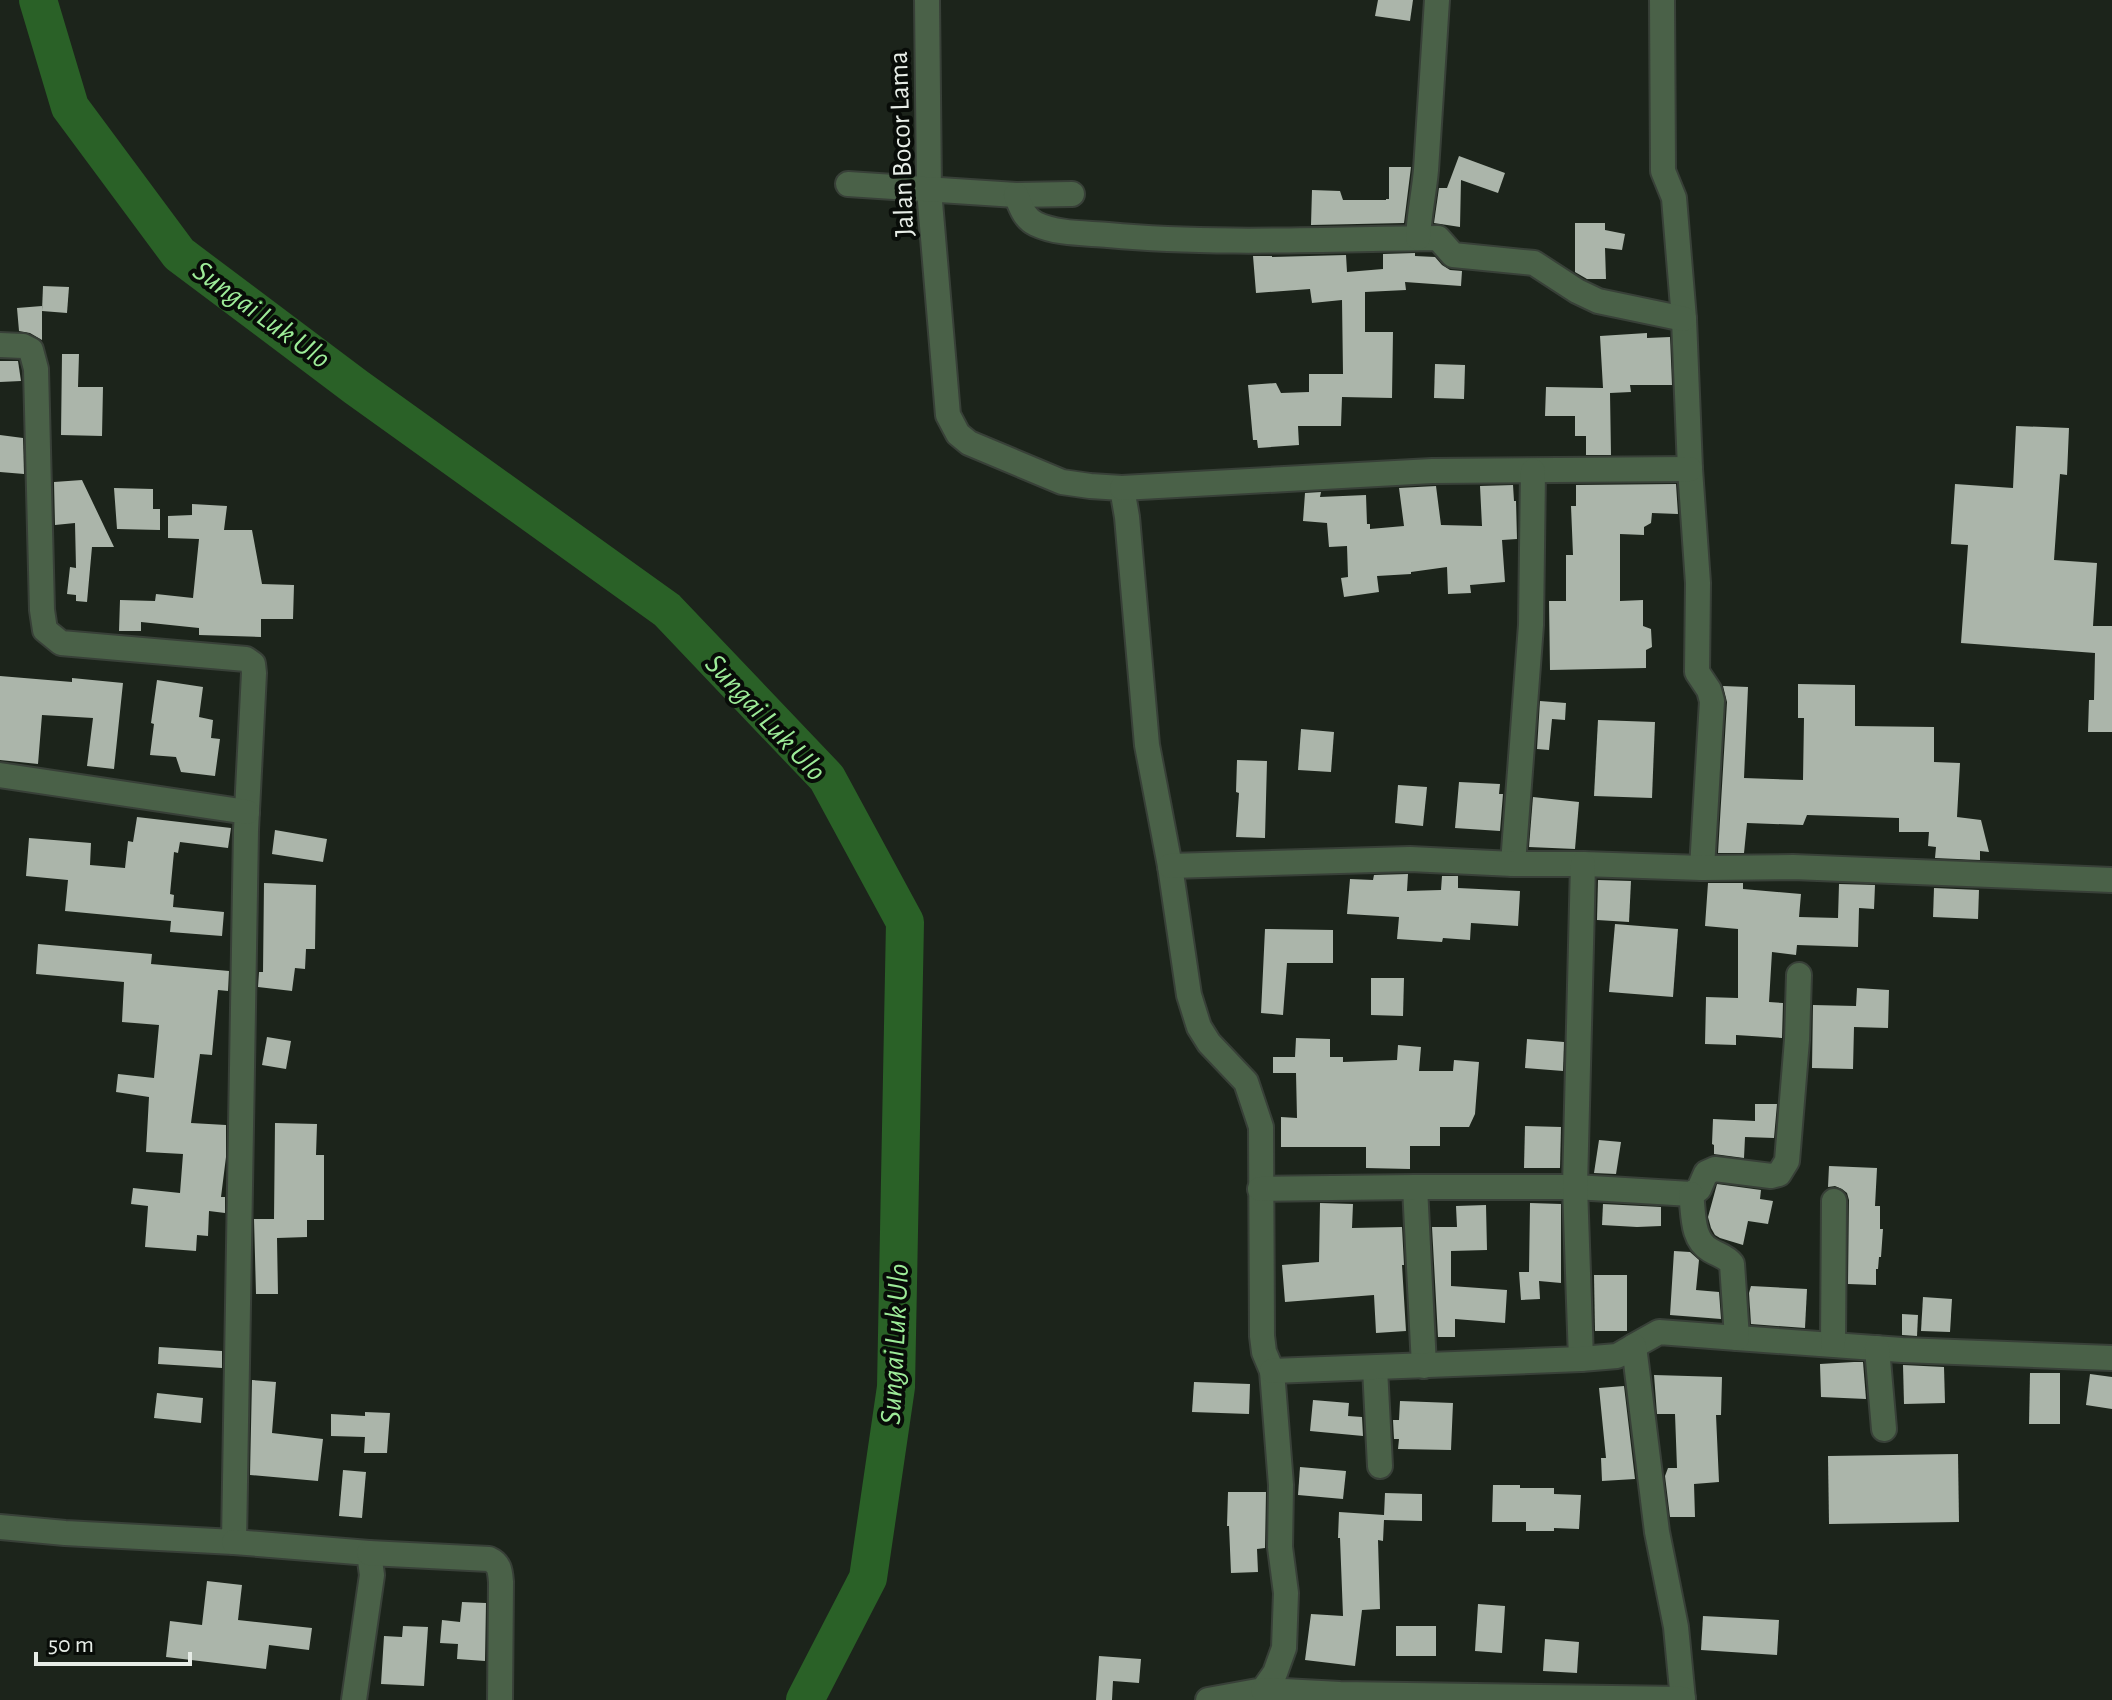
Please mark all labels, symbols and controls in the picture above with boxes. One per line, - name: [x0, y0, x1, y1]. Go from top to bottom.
- street label: Jalan Bocor Lama: [885, 51, 919, 237]
- water label: Sungai Luk Ulo: [187, 255, 335, 374]
- water label: Sungai Luk Ulo: [699, 649, 831, 787]
- water label: Sungai Luk Ulo: [876, 1263, 914, 1425]
- scale bar: [36, 1616, 190, 1666]
- text: 50 m: [48, 1633, 94, 1657]

